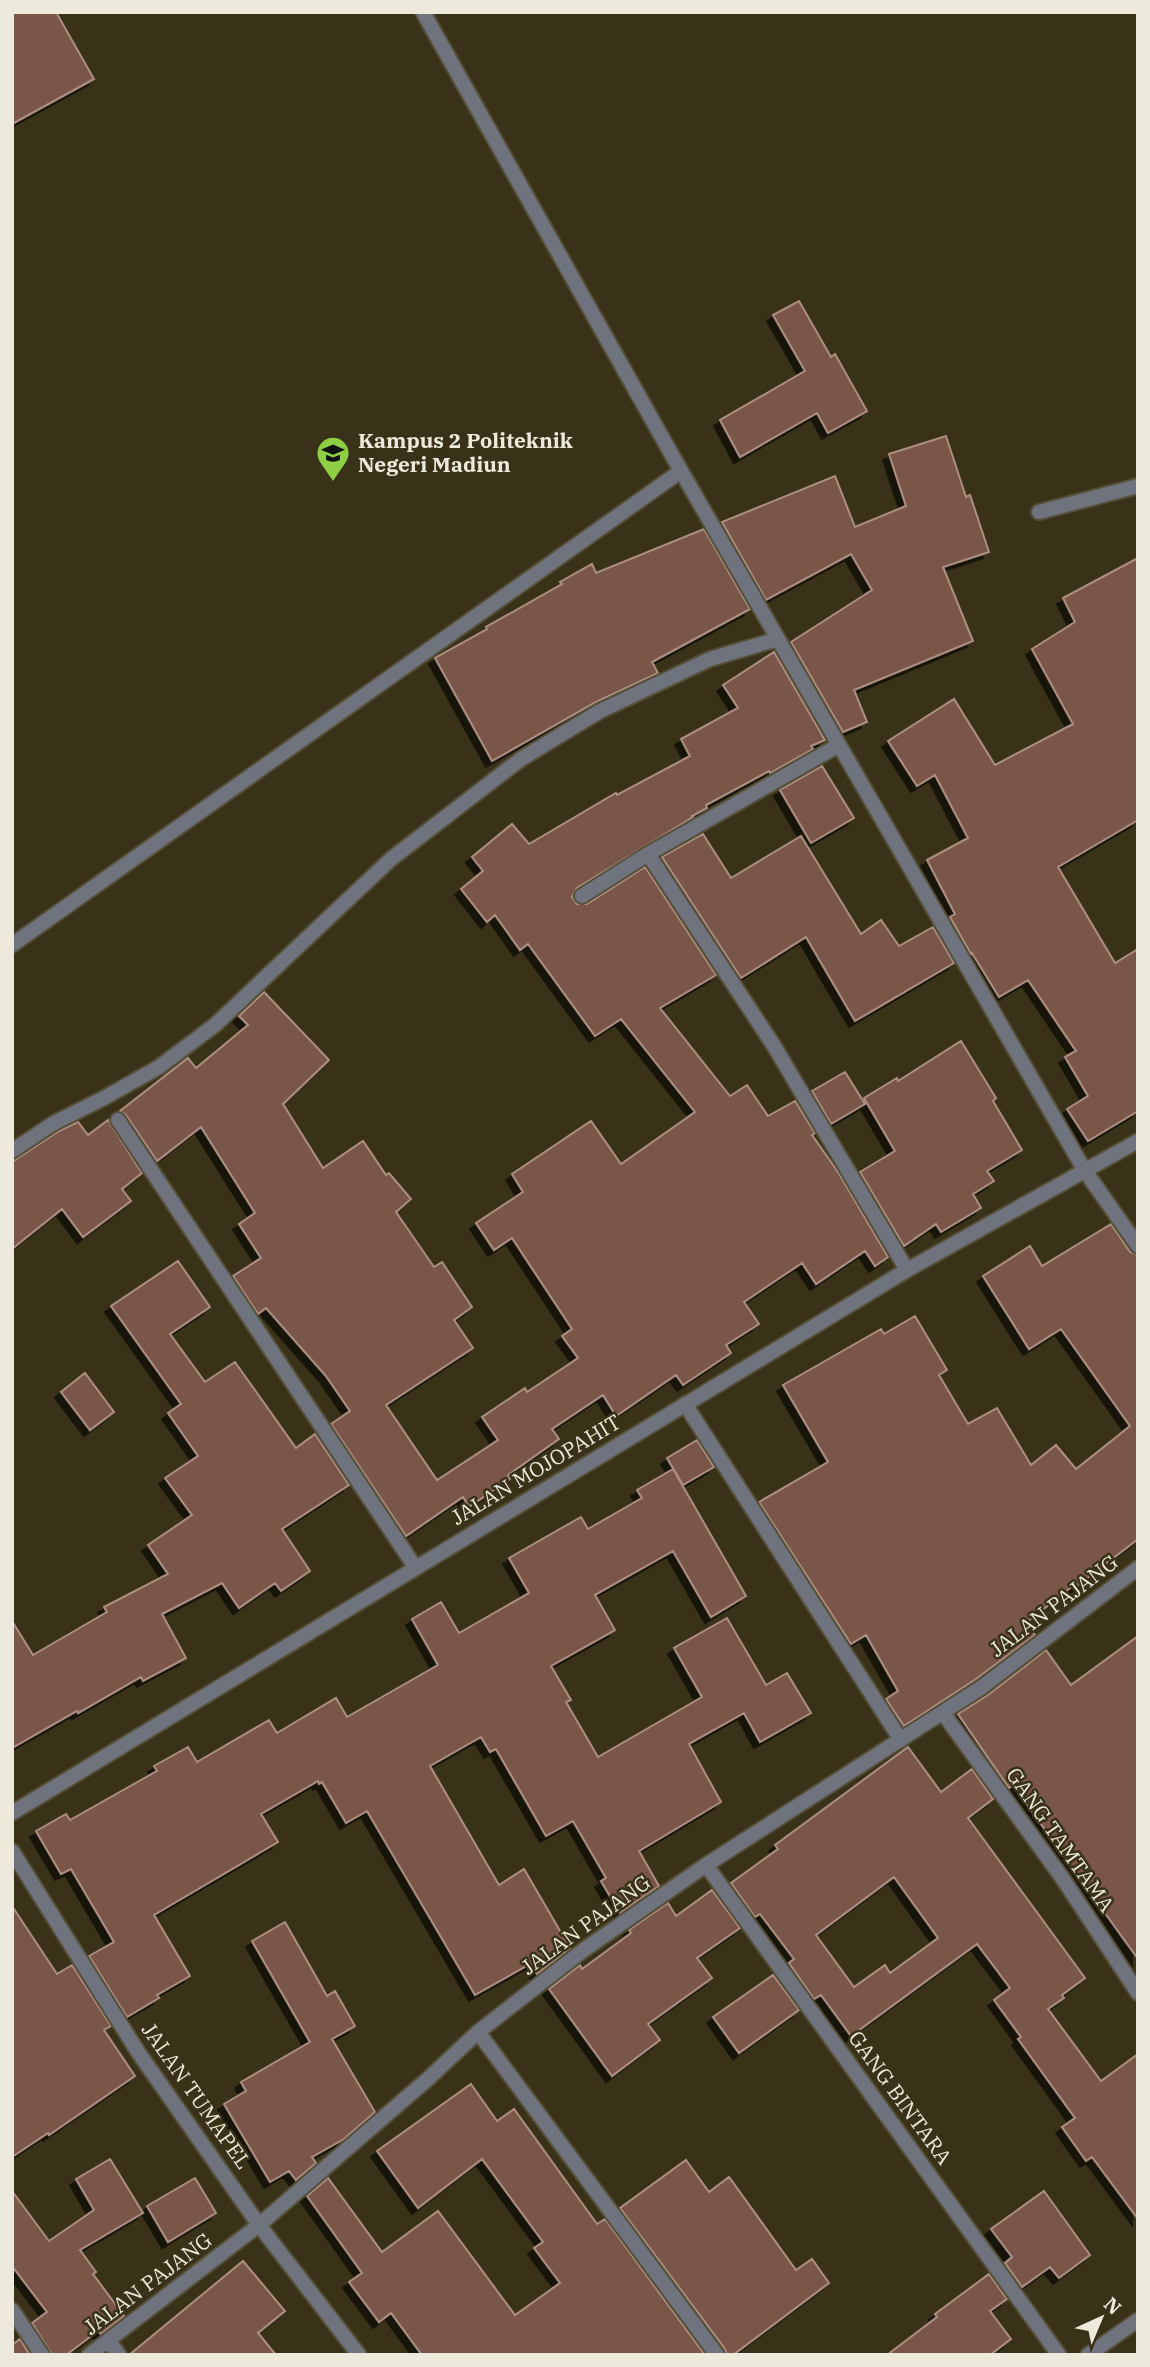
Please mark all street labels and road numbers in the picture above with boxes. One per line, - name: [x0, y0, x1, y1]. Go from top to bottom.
- street label: JALAN MOJOPAHIT: [445, 1407, 626, 1531]
- street label: JALAN PAJANG: [984, 1548, 1123, 1663]
- street label: GANG TAMTAMA: [1000, 1762, 1122, 1918]
- street label: JALAN PAJANG: [515, 1868, 656, 1981]
- street label: JALAN TUMAPEL: [136, 2017, 258, 2174]
- street label: GANG BINTARA: [843, 2025, 959, 2170]
- street label: JALAN PAJANG: [78, 2226, 217, 2341]

